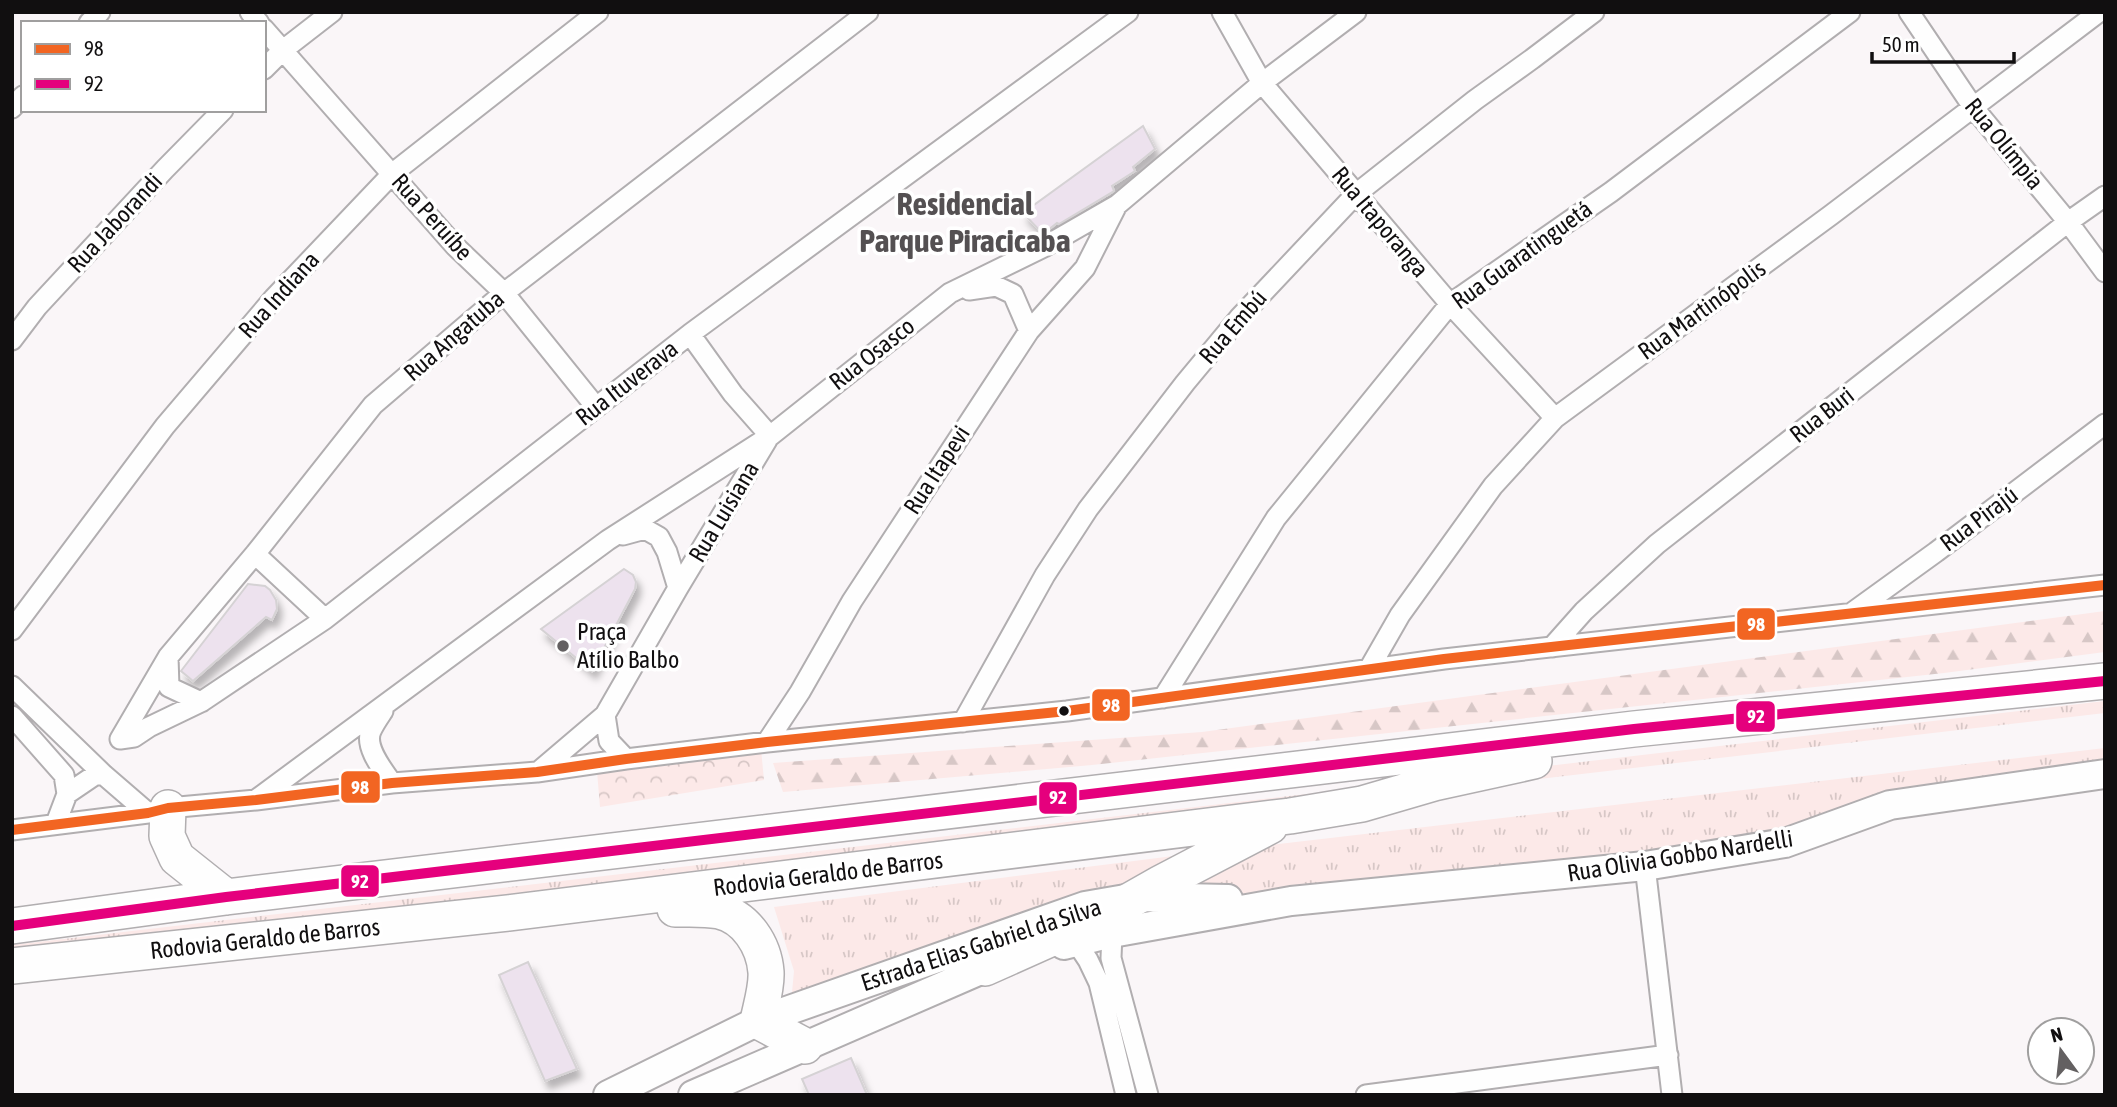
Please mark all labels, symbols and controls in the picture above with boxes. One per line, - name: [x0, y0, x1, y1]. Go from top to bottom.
- legend: [21, 21, 266, 112]
- scale bar: [1872, 21, 2014, 65]
- text: 50 m: [1882, 32, 1920, 56]
- text: 98: [84, 36, 104, 60]
- text: 92: [84, 71, 104, 95]
- street label: Rua Olímpia: [1960, 93, 2049, 195]
- street label: Rua Itaporanga: [1327, 161, 1434, 282]
- street label: Rua Jaborandi: [62, 167, 167, 278]
- street label: Rua Peruíbe: [387, 168, 478, 265]
- district label: Residencial Parque Piracicaba: [859, 185, 1071, 259]
- street label: Rua Guaratinguetá: [1447, 195, 1597, 314]
- street label: Rua Indiana: [233, 246, 324, 343]
- street label: Rua Martinópolis: [1633, 254, 1771, 365]
- street label: Rua Embú: [1193, 284, 1272, 369]
- street label: Rua Angatuba: [398, 285, 509, 386]
- street label: Rua Osasco: [824, 312, 920, 395]
- street label: Rua Ituverava: [570, 334, 683, 431]
- street label: Rua Buri: [1784, 381, 1859, 448]
- street label: Rua Itapevi: [898, 421, 975, 519]
- street label: Rua Luisiana: [683, 457, 764, 567]
- street label: Rua Pirajú: [1935, 481, 2023, 556]
- line badge: 98: [1736, 607, 1776, 641]
- text: 98: [1747, 613, 1765, 635]
- place label: Praça Atílio Balbo: [577, 618, 679, 673]
- marker: Praça Atílio Balbo: [555, 638, 571, 654]
- line badge: 98: [1091, 688, 1131, 722]
- text: 98: [1102, 694, 1120, 716]
- line badge: 92: [1735, 700, 1776, 733]
- unlabelled marker: [1057, 704, 1071, 718]
- text: 92: [1747, 705, 1765, 727]
- line badge: 98: [340, 770, 381, 804]
- text: 98: [351, 776, 369, 798]
- line badge: 92: [1038, 781, 1078, 815]
- text: 92: [1049, 786, 1067, 808]
- street label: Rua Olivia Gobbo Nardelli: [1565, 824, 1795, 887]
- street label: Rodovia Geraldo de Barros: [712, 846, 944, 901]
- line badge: 92: [340, 864, 380, 898]
- text: 92: [351, 870, 369, 892]
- street label: Estrada Elias Gabriel da Silva: [857, 893, 1104, 996]
- street label: Rodovia Geraldo de Barros: [149, 913, 381, 964]
- north arrow: [2026, 1016, 2096, 1086]
- text: N: [2048, 1023, 2065, 1047]

